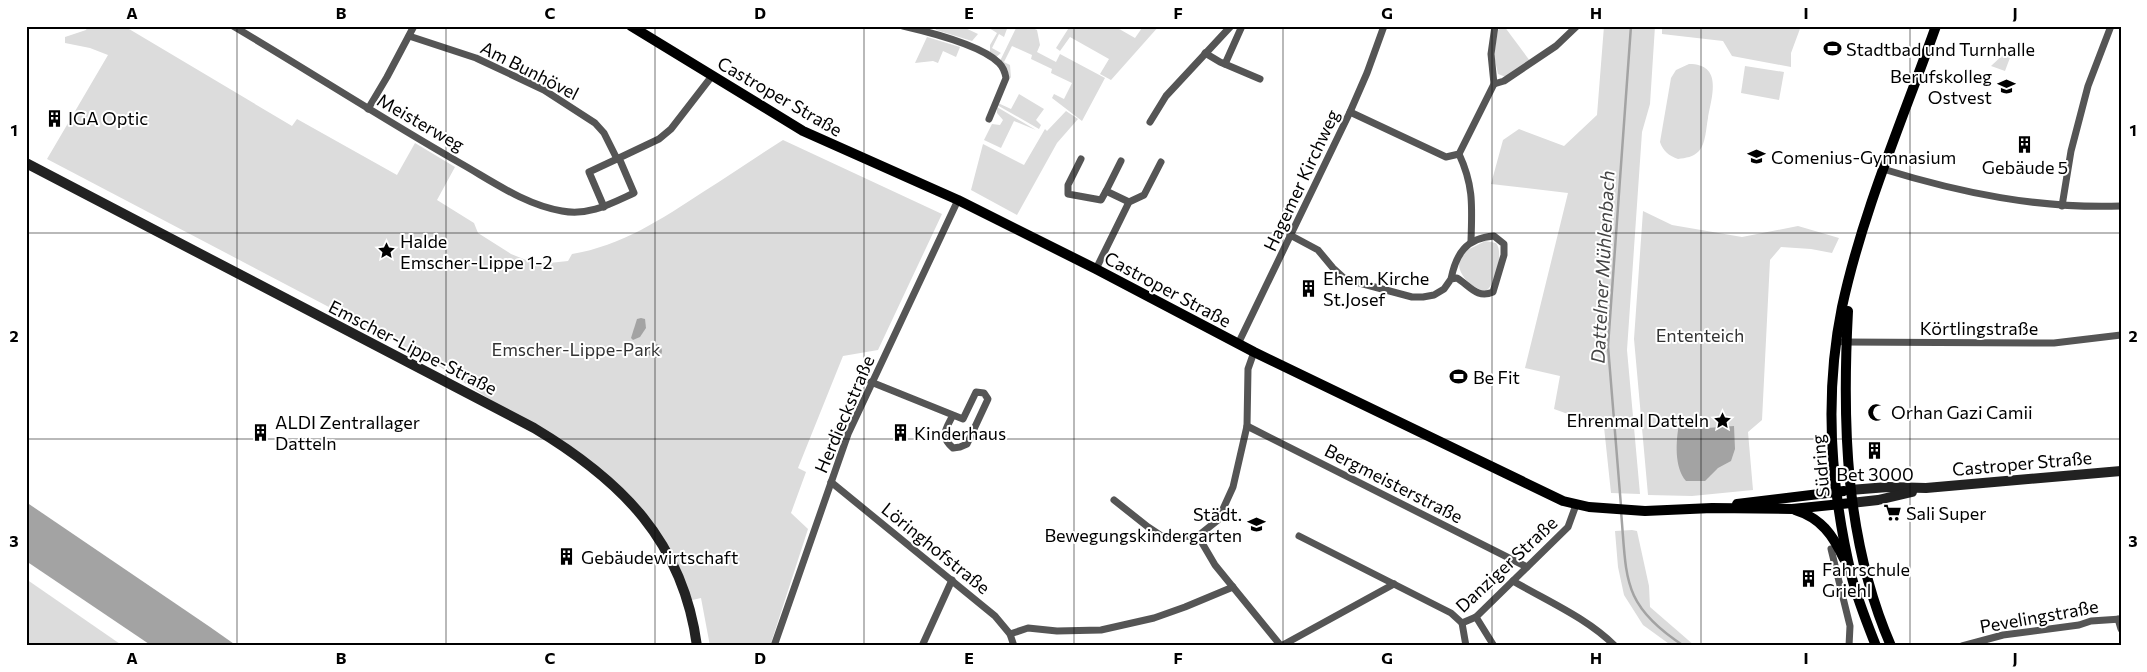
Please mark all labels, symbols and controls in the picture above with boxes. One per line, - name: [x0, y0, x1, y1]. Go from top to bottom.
- text: A: [126, 3, 138, 22]
- text: B: [336, 3, 347, 22]
- text: C: [545, 3, 556, 22]
- text: D: [754, 3, 766, 22]
- text: E: [964, 3, 974, 22]
- text: F: [1173, 3, 1183, 22]
- text: G: [1381, 3, 1393, 22]
- text: H: [1590, 3, 1602, 22]
- text: I: [1803, 3, 1809, 22]
- text: J: [2012, 3, 2018, 22]
- street label: Am Bunhövel: [477, 36, 583, 104]
- place label: Stadtbad und Turnhalle: [1846, 38, 2035, 60]
- sports icon: Stadtbad und Turnhalle: [1822, 39, 1842, 59]
- street label: Castroper Straße: [714, 51, 846, 141]
- place label: Berufskolleg Ostvest: [1890, 65, 1992, 108]
- school or university icon: Berufskolleg Ostvest: [1996, 76, 2016, 96]
- street label: Meisterweg: [374, 88, 469, 156]
- street label: Hagemer Kirchweg: [1259, 105, 1344, 254]
- place label: IGA Optic: [68, 107, 148, 129]
- building icon: IGA Optic: [44, 108, 64, 128]
- text: 1: [10, 120, 18, 139]
- text: 1: [2129, 120, 2137, 139]
- building icon: Gebäude 5: [2015, 134, 2035, 154]
- place label: Comenius-Gymnasium: [1771, 146, 1956, 168]
- school or university icon: Comenius-Gymnasium: [1747, 147, 1767, 167]
- place label: Gebäude 5: [1982, 156, 2068, 178]
- water label: Dattelner Mühlenbach: [1585, 170, 1619, 364]
- place label: Halde Emscher-Lippe 1-2: [400, 230, 553, 273]
- place icon: Halde Emscher-Lippe 1-2: [376, 241, 396, 261]
- street label: Castroper Straße: [1101, 246, 1235, 332]
- place label: Ehem. Kirche St.Josef: [1323, 267, 1429, 310]
- building icon: Ehem. Kirche St.Josef: [1299, 278, 1319, 298]
- street label: Emscher-Lippe-Straße: [325, 295, 501, 399]
- street label: Körtlingstraße: [1920, 317, 2038, 339]
- park label: Ententeich: [1656, 324, 1744, 346]
- text: 2: [9, 326, 19, 345]
- text: 2: [2128, 326, 2138, 345]
- park label: Emscher-Lippe-Park: [491, 338, 661, 360]
- street label: Herdieckstraße: [809, 352, 879, 476]
- place label: Be Fit: [1473, 366, 1520, 388]
- sports icon: Be Fit: [1449, 367, 1469, 387]
- place label: Orhan Gazi Camii: [1891, 401, 2033, 423]
- mosque icon: Orhan Gazi Camii: [1867, 402, 1887, 422]
- place label: Ehrenmal Datteln: [1566, 409, 1709, 431]
- place icon: Ehrenmal Datteln: [1713, 410, 1733, 430]
- place label: ALDI Zentrallager Datteln: [275, 411, 420, 454]
- building icon: ALDI Zentrallager Datteln: [251, 422, 271, 442]
- place label: Kinderhaus: [914, 422, 1006, 444]
- building icon: Kinderhaus: [890, 423, 910, 443]
- street label: Südring: [1806, 433, 1834, 498]
- street label: Bergmeisterstraße: [1321, 439, 1467, 527]
- building icon: Bet 3000: [1865, 441, 1885, 461]
- street label: Castroper Straße: [1951, 446, 2093, 480]
- place label: Bet 3000: [1836, 463, 1914, 485]
- street label: Löringhofstraße: [877, 498, 995, 598]
- place label: Sali Super: [1906, 502, 1987, 524]
- place label: Städt. Bewegungskindergarten: [1044, 503, 1242, 546]
- supermarket icon: Sali Super: [1882, 503, 1902, 523]
- street label: Danziger Straße: [1451, 511, 1561, 617]
- school or university icon: Städt. Bewegungskindergarten: [1246, 514, 1266, 534]
- text: 3: [9, 531, 19, 550]
- text: 3: [2128, 531, 2138, 550]
- place label: Gebäudewirtschaft: [581, 546, 738, 568]
- building icon: Gebäudewirtschaft: [557, 547, 577, 567]
- place label: Fahrschule Griehl: [1822, 558, 1910, 601]
- building icon: Fahrschule Griehl: [1798, 569, 1818, 589]
- street label: Pevelingstraße: [1978, 595, 2100, 637]
- text: A: [126, 648, 138, 667]
- text: B: [336, 648, 347, 667]
- text: C: [545, 648, 556, 667]
- text: D: [754, 648, 766, 667]
- text: E: [964, 648, 974, 667]
- text: F: [1173, 648, 1183, 667]
- text: G: [1381, 648, 1393, 667]
- text: H: [1590, 648, 1602, 667]
- text: I: [1803, 648, 1809, 667]
- text: J: [2012, 648, 2018, 667]

